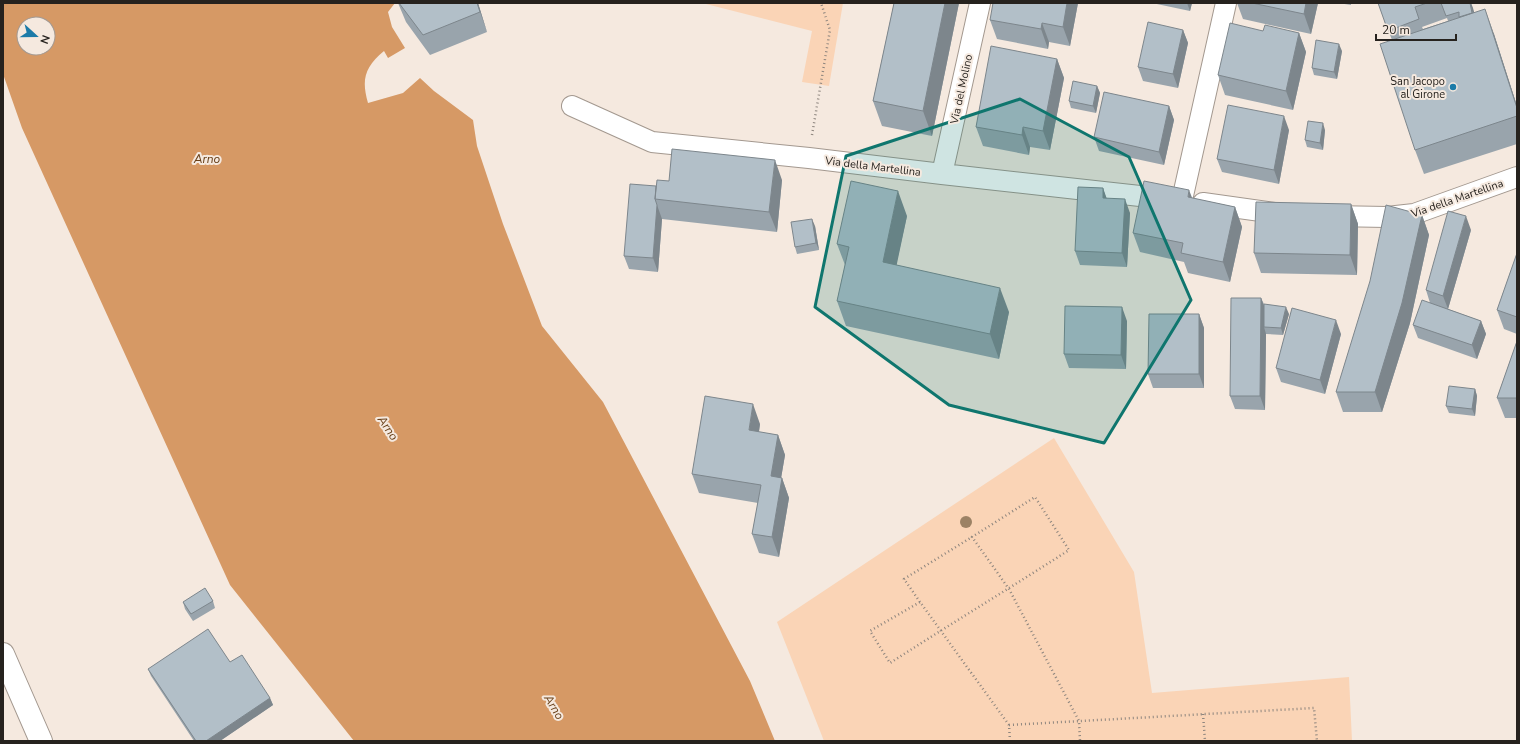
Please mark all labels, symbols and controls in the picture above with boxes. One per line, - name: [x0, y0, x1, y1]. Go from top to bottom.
- north arrow: [16, 16, 56, 56]
- scale bar: [1376, 16, 1456, 42]
- text: 20 m: [1382, 22, 1410, 38]
- text: N: [36, 33, 53, 46]
- street label: Via del Molino: [947, 53, 976, 126]
- place label: San Jacopo al Girone: [1390, 74, 1445, 102]
- marker: San Jacopo al Girone: [1448, 82, 1458, 92]
- water label: Arno: [193, 151, 221, 167]
- street label: Via della Martellina: [823, 153, 922, 180]
- street label: Via della Martellina: [1408, 176, 1505, 222]
- water label: Arno: [373, 412, 402, 444]
- water label: Arno: [540, 691, 568, 723]

